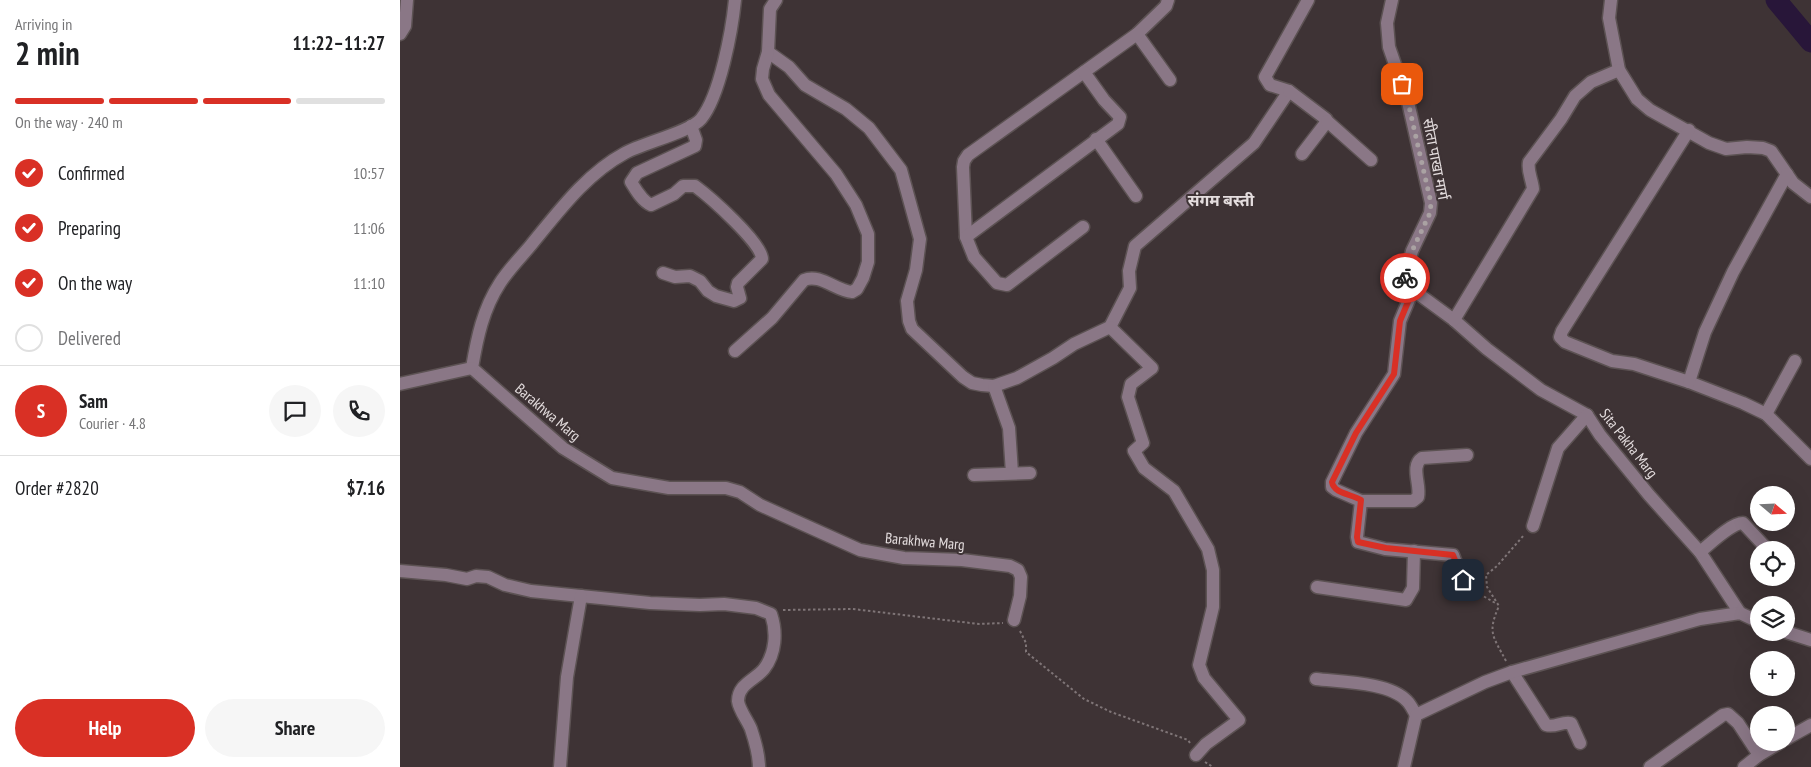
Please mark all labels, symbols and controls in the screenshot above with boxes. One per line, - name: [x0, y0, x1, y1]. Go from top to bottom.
- text: Arriving in: [15, 14, 72, 34]
- text: 11:22–11:27: [292, 31, 385, 55]
- text: 2 min: [15, 32, 80, 74]
- pin: [1381, 63, 1423, 105]
- icon: bag: [1388, 70, 1416, 98]
- text: On the way · 240 m: [15, 112, 123, 132]
- street label: सीता पाखा मार्ग: [1419, 117, 1453, 202]
- icon: check: [15, 159, 43, 187]
- text: Confirmed: [58, 161, 125, 185]
- text: 10:57: [353, 163, 385, 183]
- district label: संगम बस्ती: [1188, 190, 1255, 210]
- icon: check: [15, 214, 43, 242]
- text: Preparing: [58, 216, 121, 240]
- text: 11:06: [353, 218, 385, 238]
- courier: [1380, 253, 1430, 303]
- icon: bike: [1391, 264, 1419, 292]
- icon: check: [15, 269, 43, 297]
- text: On the way: [58, 271, 132, 295]
- text: 11:10: [353, 273, 385, 293]
- text: Delivered: [58, 326, 121, 350]
- street label: Barakhwa Marg: [511, 379, 585, 445]
- button: chat: [269, 385, 321, 437]
- button: phone: [333, 385, 385, 437]
- text: Sam: [79, 389, 108, 413]
- text: S: [37, 399, 45, 423]
- street label: Sita Pakha Marg: [1596, 404, 1662, 482]
- text: Courier · 4.8: [79, 413, 146, 433]
- text: Order #2820: [15, 476, 99, 500]
- text: $7.16: [347, 476, 385, 500]
- north arrow: [1750, 486, 1795, 531]
- map controls: [1750, 486, 1795, 751]
- street label: Barakhwa Marg: [884, 528, 966, 554]
- button: locate: [1750, 541, 1795, 586]
- pin: [1442, 559, 1484, 601]
- icon: home: [1449, 566, 1477, 594]
- button: layers: [1750, 596, 1795, 641]
- button: +: [1750, 651, 1795, 696]
- button: Help: [15, 699, 195, 757]
- button: Share: [205, 699, 385, 757]
- button: −: [1750, 706, 1795, 751]

